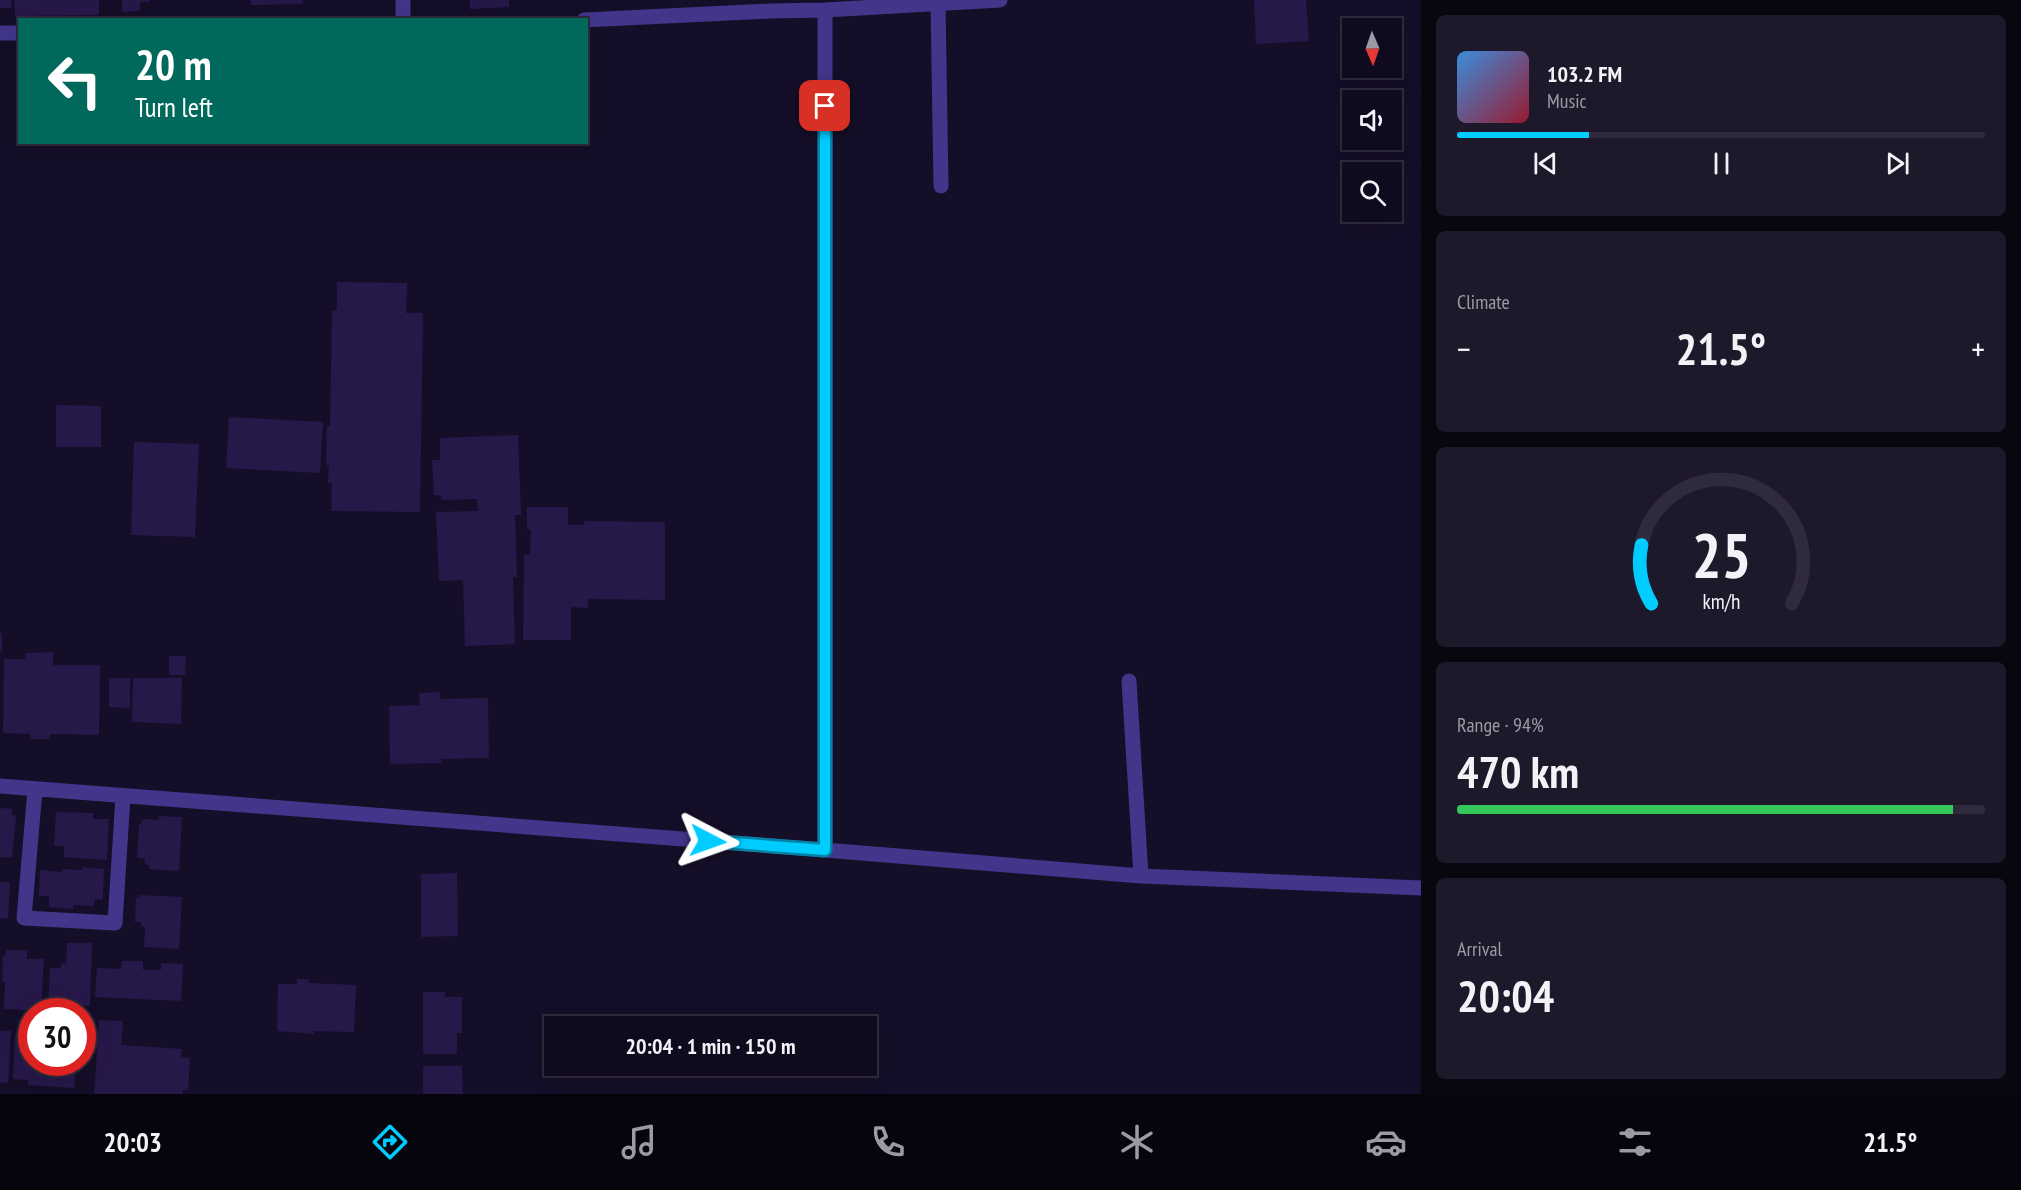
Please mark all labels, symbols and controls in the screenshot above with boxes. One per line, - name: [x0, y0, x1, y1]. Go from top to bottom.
- north arrow: [1342, 18, 1402, 78]
- map controls: [1342, 18, 1402, 222]
- text: 20 m: [135, 37, 212, 92]
- icon: left: [36, 42, 114, 120]
- text: 103.2 FM: [1547, 60, 1622, 88]
- pin: [799, 80, 850, 131]
- text: Music: [1547, 88, 1587, 114]
- icon: arrive: [808, 89, 841, 122]
- text: Turn left: [135, 90, 213, 124]
- button: sound: [1342, 90, 1402, 150]
- icon: previous: [1529, 147, 1562, 180]
- icon: pause: [1705, 147, 1738, 180]
- icon: next: [1881, 147, 1914, 180]
- button: search: [1342, 162, 1402, 222]
- text: Climate: [1457, 289, 1510, 315]
- text: 21.5°: [1676, 319, 1766, 377]
- text: −: [1457, 327, 1471, 370]
- text: +: [1971, 327, 1985, 370]
- text: 25: [1691, 514, 1751, 595]
- text: km/h: [1702, 587, 1740, 615]
- text: Range · 94%: [1457, 712, 1544, 738]
- text: 470 km: [1457, 742, 1579, 800]
- position arrow: [676, 809, 740, 873]
- text: Arrival: [1457, 936, 1502, 962]
- text: 20:04: [1457, 966, 1554, 1024]
- speed limit sign: 30: [18, 998, 96, 1076]
- text: 20:04 · 1 min · 150 m: [625, 1032, 796, 1060]
- icon: directions: [369, 1121, 411, 1163]
- icon: music: [618, 1121, 660, 1163]
- icon: phone: [867, 1121, 909, 1163]
- icon: climate: [1116, 1121, 1158, 1163]
- icon: car: [1365, 1121, 1407, 1163]
- icon: filters: [1614, 1121, 1656, 1163]
- text: 20:03: [104, 1125, 162, 1159]
- text: 21.5°: [1863, 1125, 1917, 1159]

